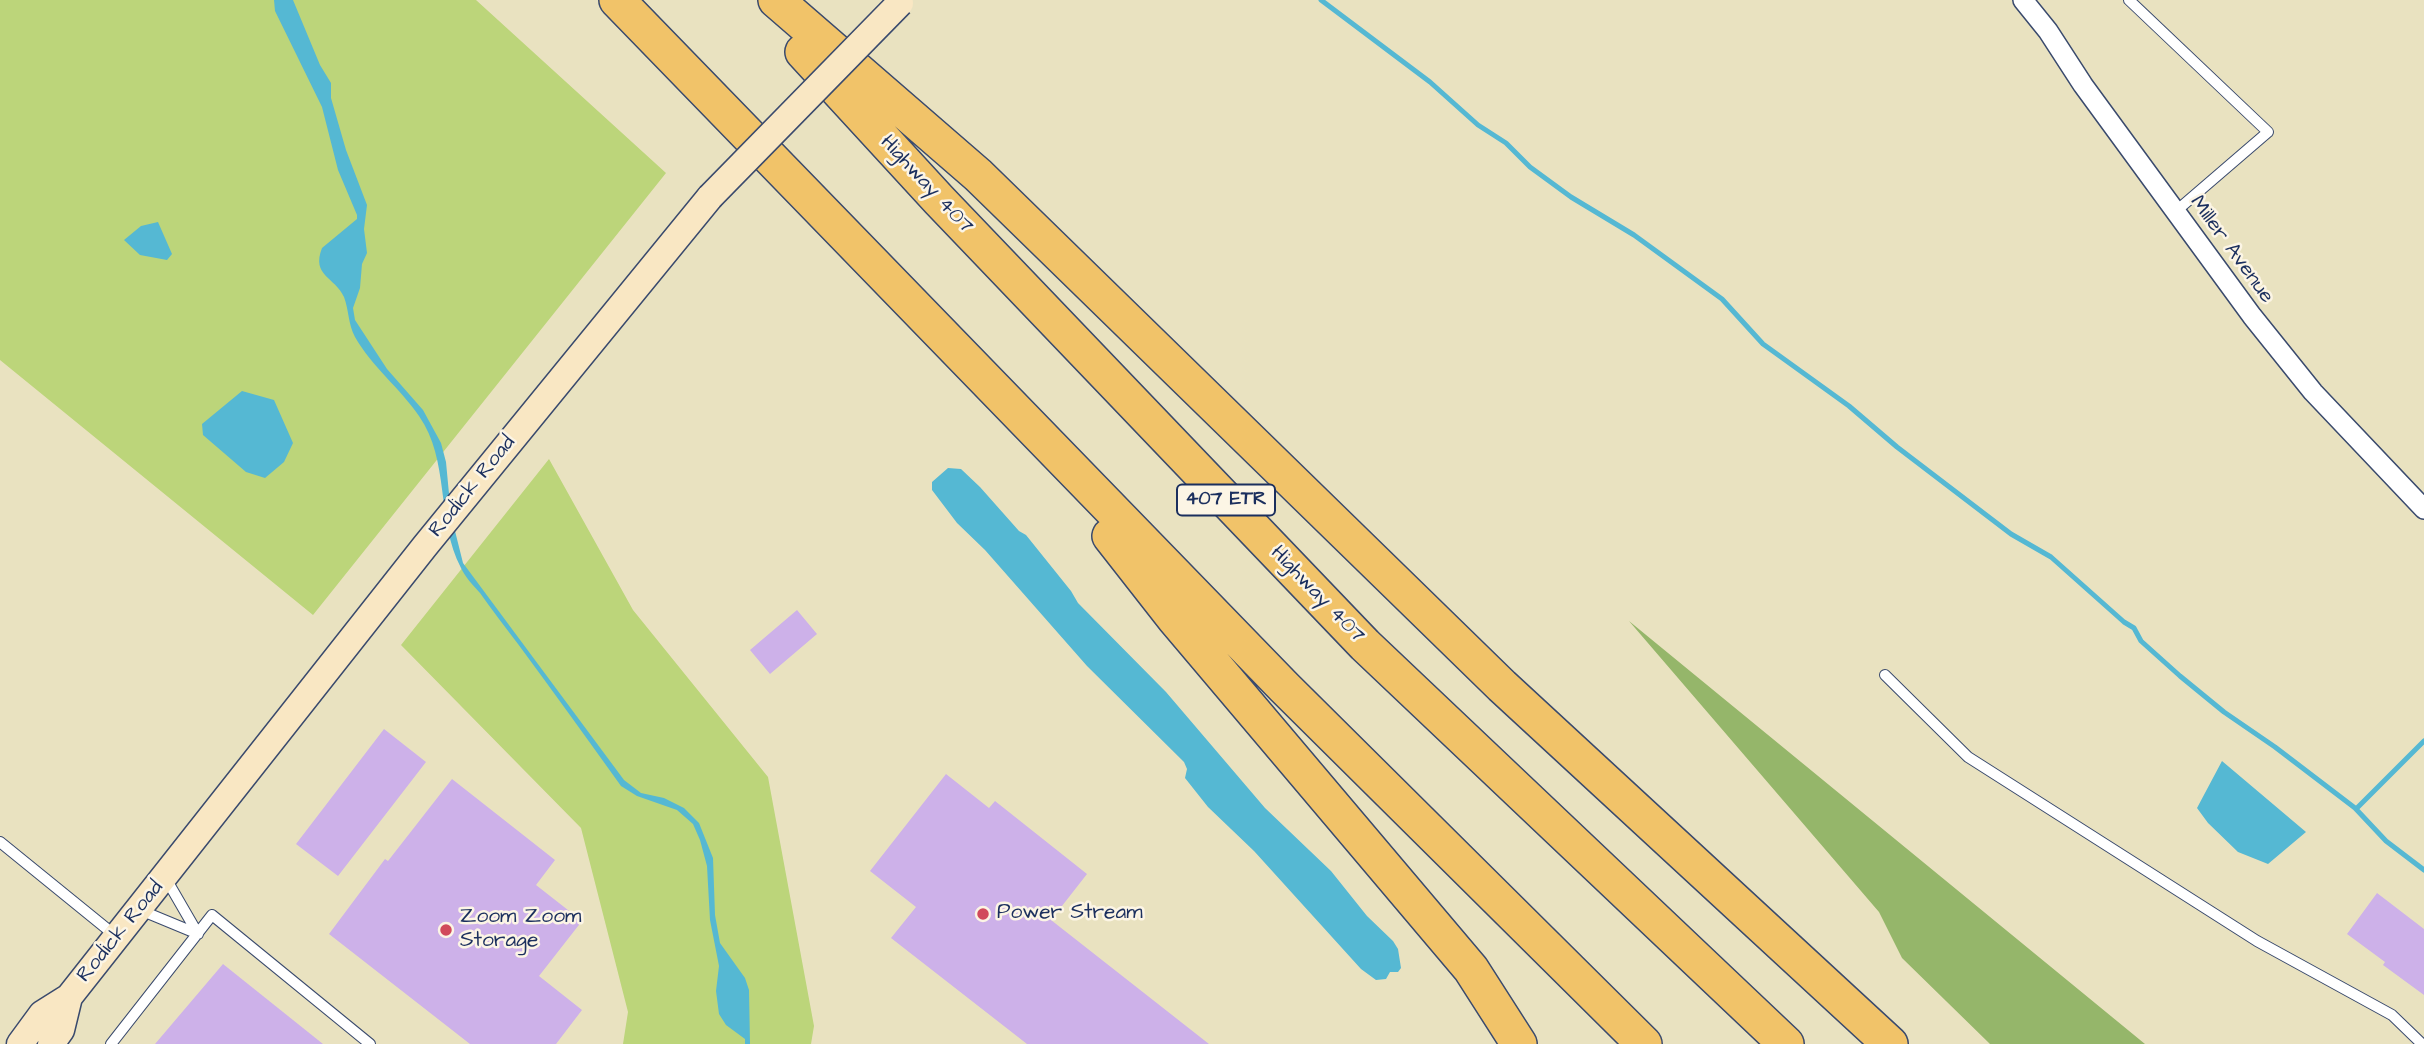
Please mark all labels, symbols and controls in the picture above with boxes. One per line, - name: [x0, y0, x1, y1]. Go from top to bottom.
- street label: Highway 407: [874, 131, 978, 239]
- street label: Miller Avenue: [2184, 191, 2278, 309]
- street label: Rodick Road: [424, 431, 522, 543]
- road number: 407 ETR: [1177, 485, 1275, 516]
- street label: Highway 407: [1264, 541, 1370, 649]
- street label: Rodick Road: [72, 876, 170, 988]
- place label: Power Stream: [997, 901, 1143, 927]
- place label: Zoom Zoom Storage: [460, 905, 581, 955]
- marker: Power Stream: [975, 906, 991, 922]
- marker: Zoom Zoom Storage: [438, 922, 454, 938]

